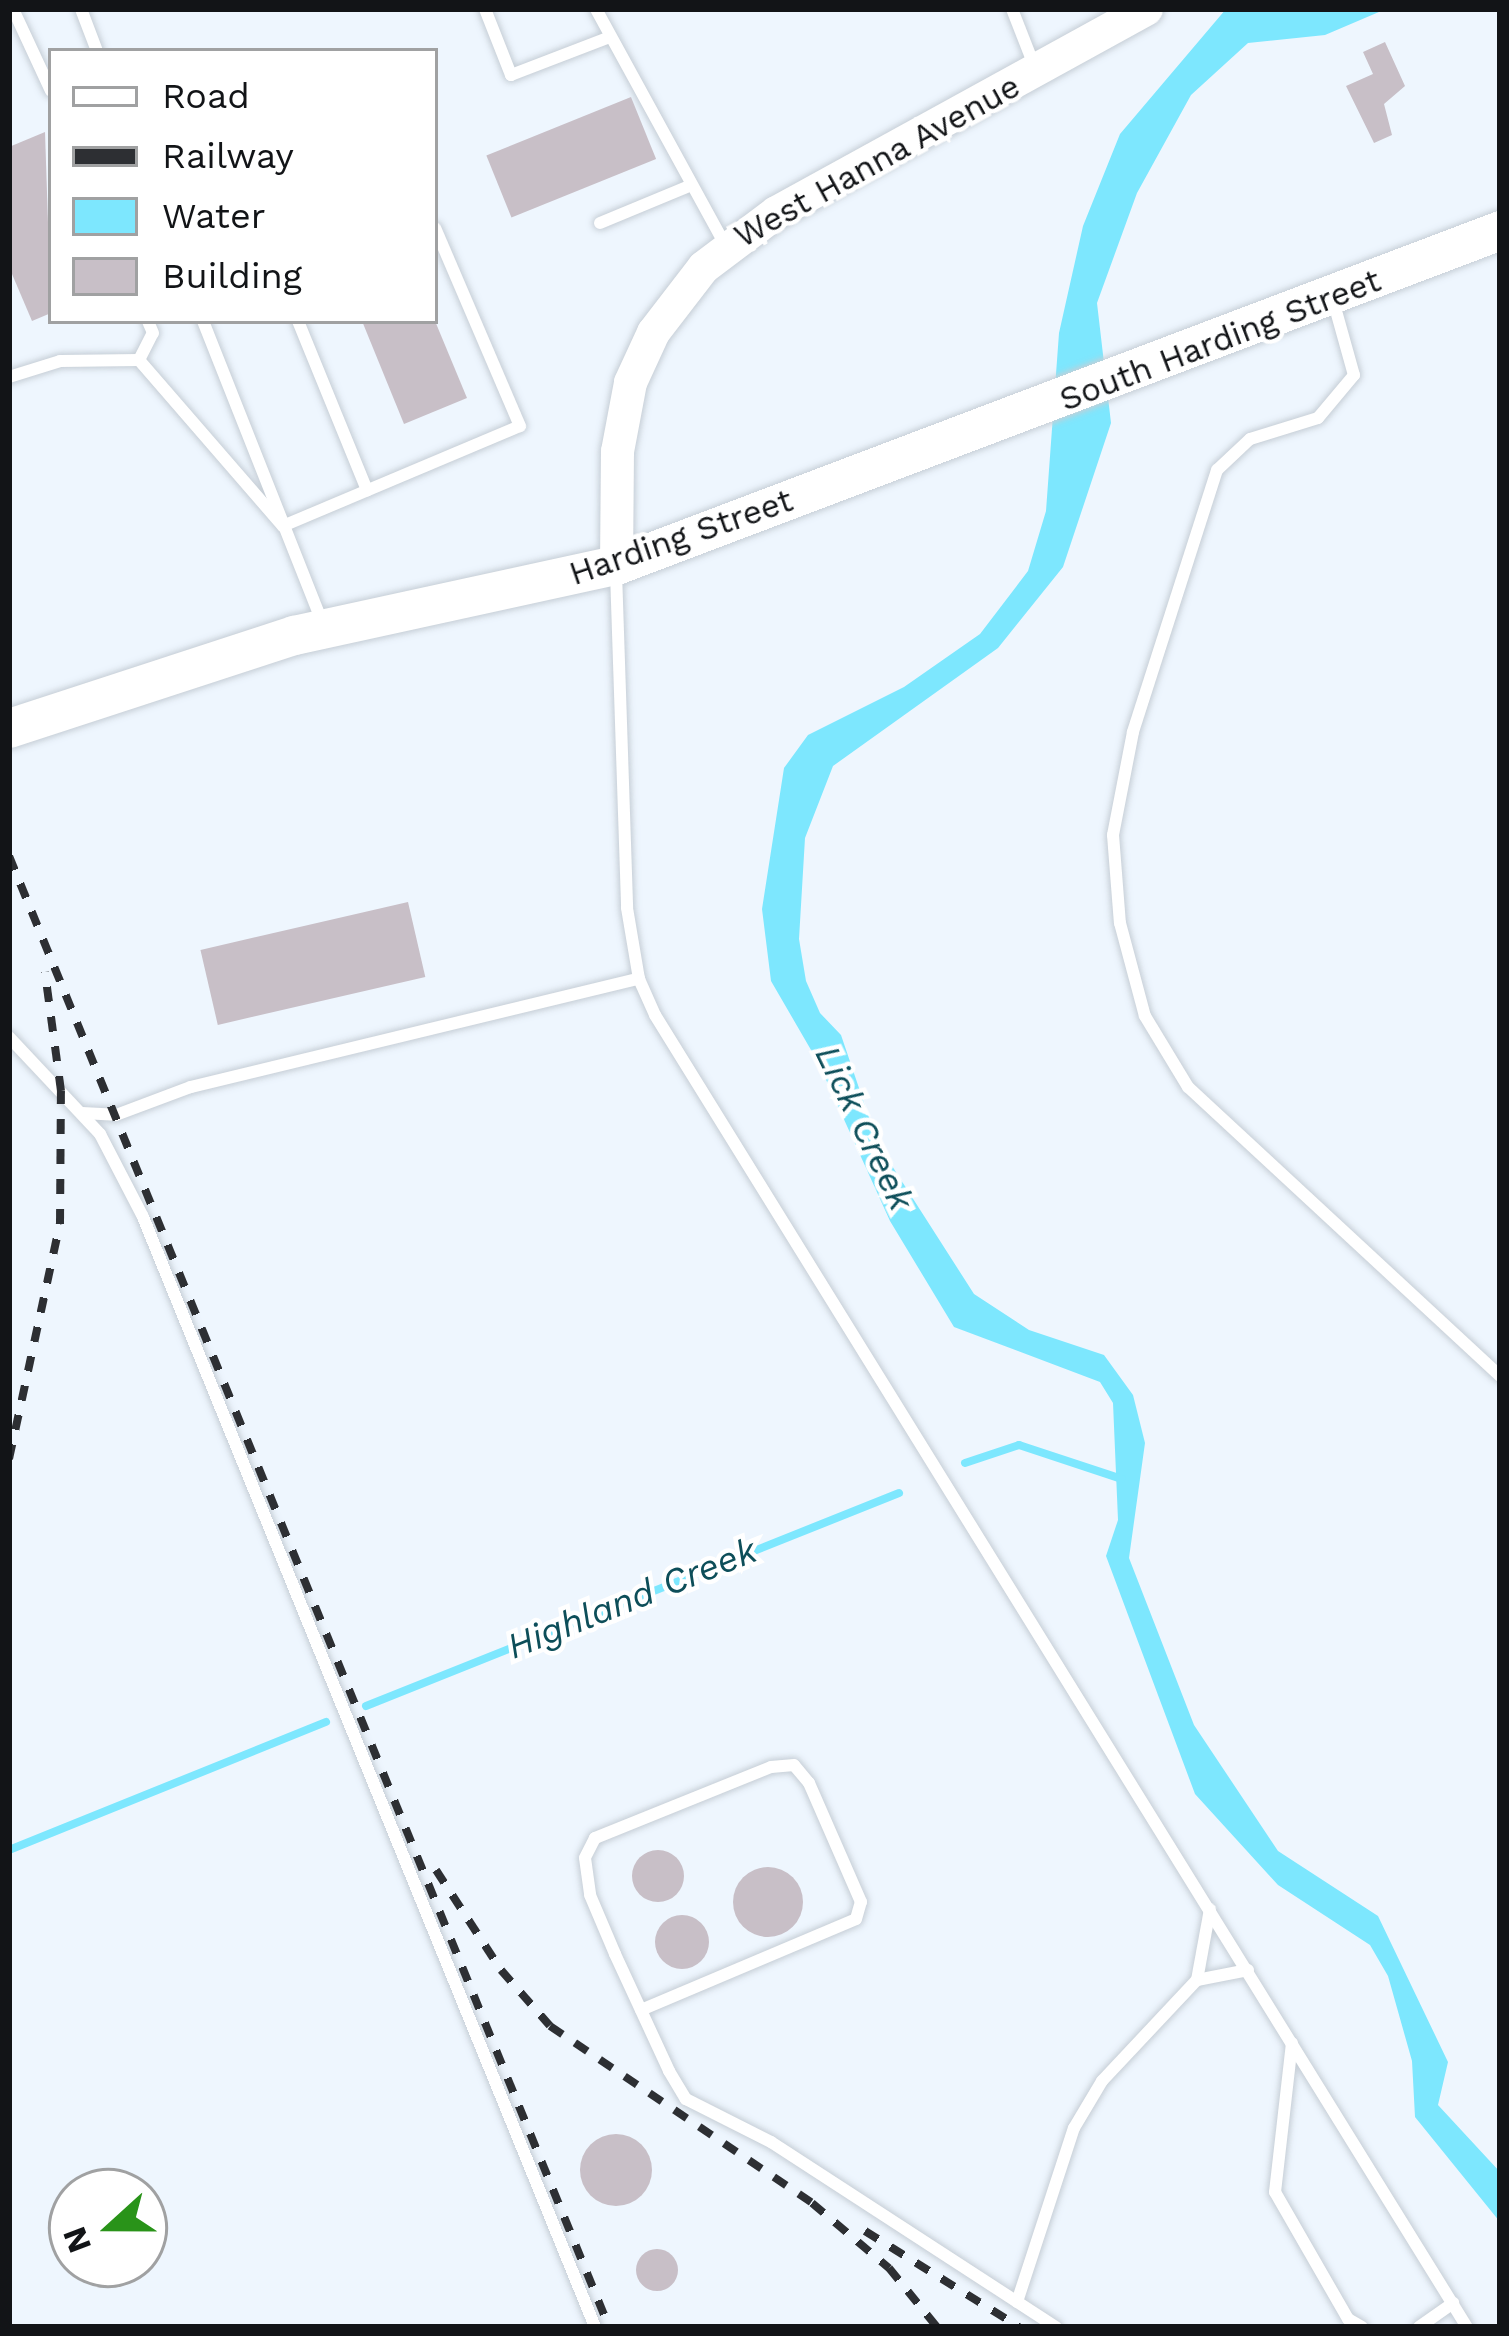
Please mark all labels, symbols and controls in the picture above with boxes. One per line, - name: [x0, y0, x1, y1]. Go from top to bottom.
- legend: [48, 48, 438, 324]
- street label: West Hanna Avenue: [726, 66, 1028, 256]
- text: Road: [162, 75, 250, 117]
- text: Railway: [162, 135, 294, 177]
- text: Water: [162, 195, 265, 237]
- text: Building: [162, 255, 302, 297]
- street label: South Harding Street: [1054, 261, 1386, 419]
- street label: Harding Street: [564, 480, 798, 594]
- water label: Lick Creek: [805, 1038, 923, 1218]
- water label: Highland Creek: [501, 1529, 763, 1669]
- north arrow: [48, 2168, 168, 2288]
- text: N: [54, 2222, 99, 2258]

